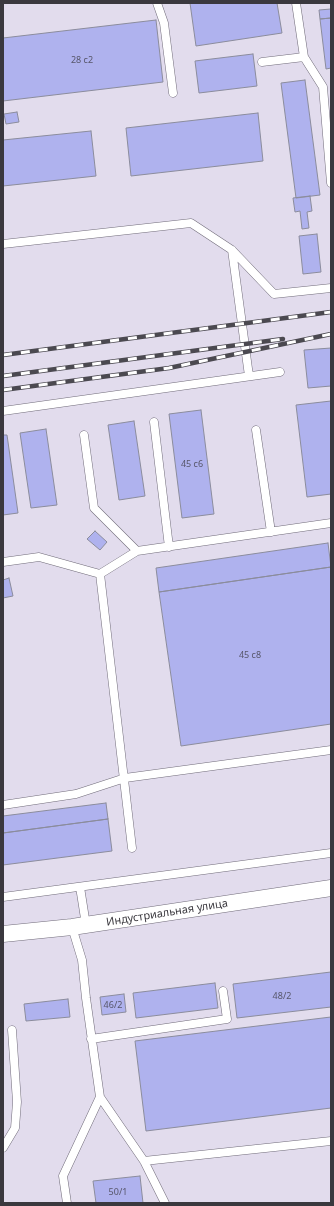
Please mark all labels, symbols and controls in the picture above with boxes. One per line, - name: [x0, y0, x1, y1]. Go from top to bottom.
- house number: 28 с2: [71, 55, 93, 65]
- house number: 45 с6: [181, 459, 203, 469]
- house number: 45 с8: [239, 650, 261, 660]
- street label: Индустриальная улица: [105, 897, 229, 929]
- house number: 48/2: [273, 991, 291, 1001]
- house number: 46/2: [104, 1000, 122, 1010]
- house number: 50/1: [109, 1187, 127, 1197]

